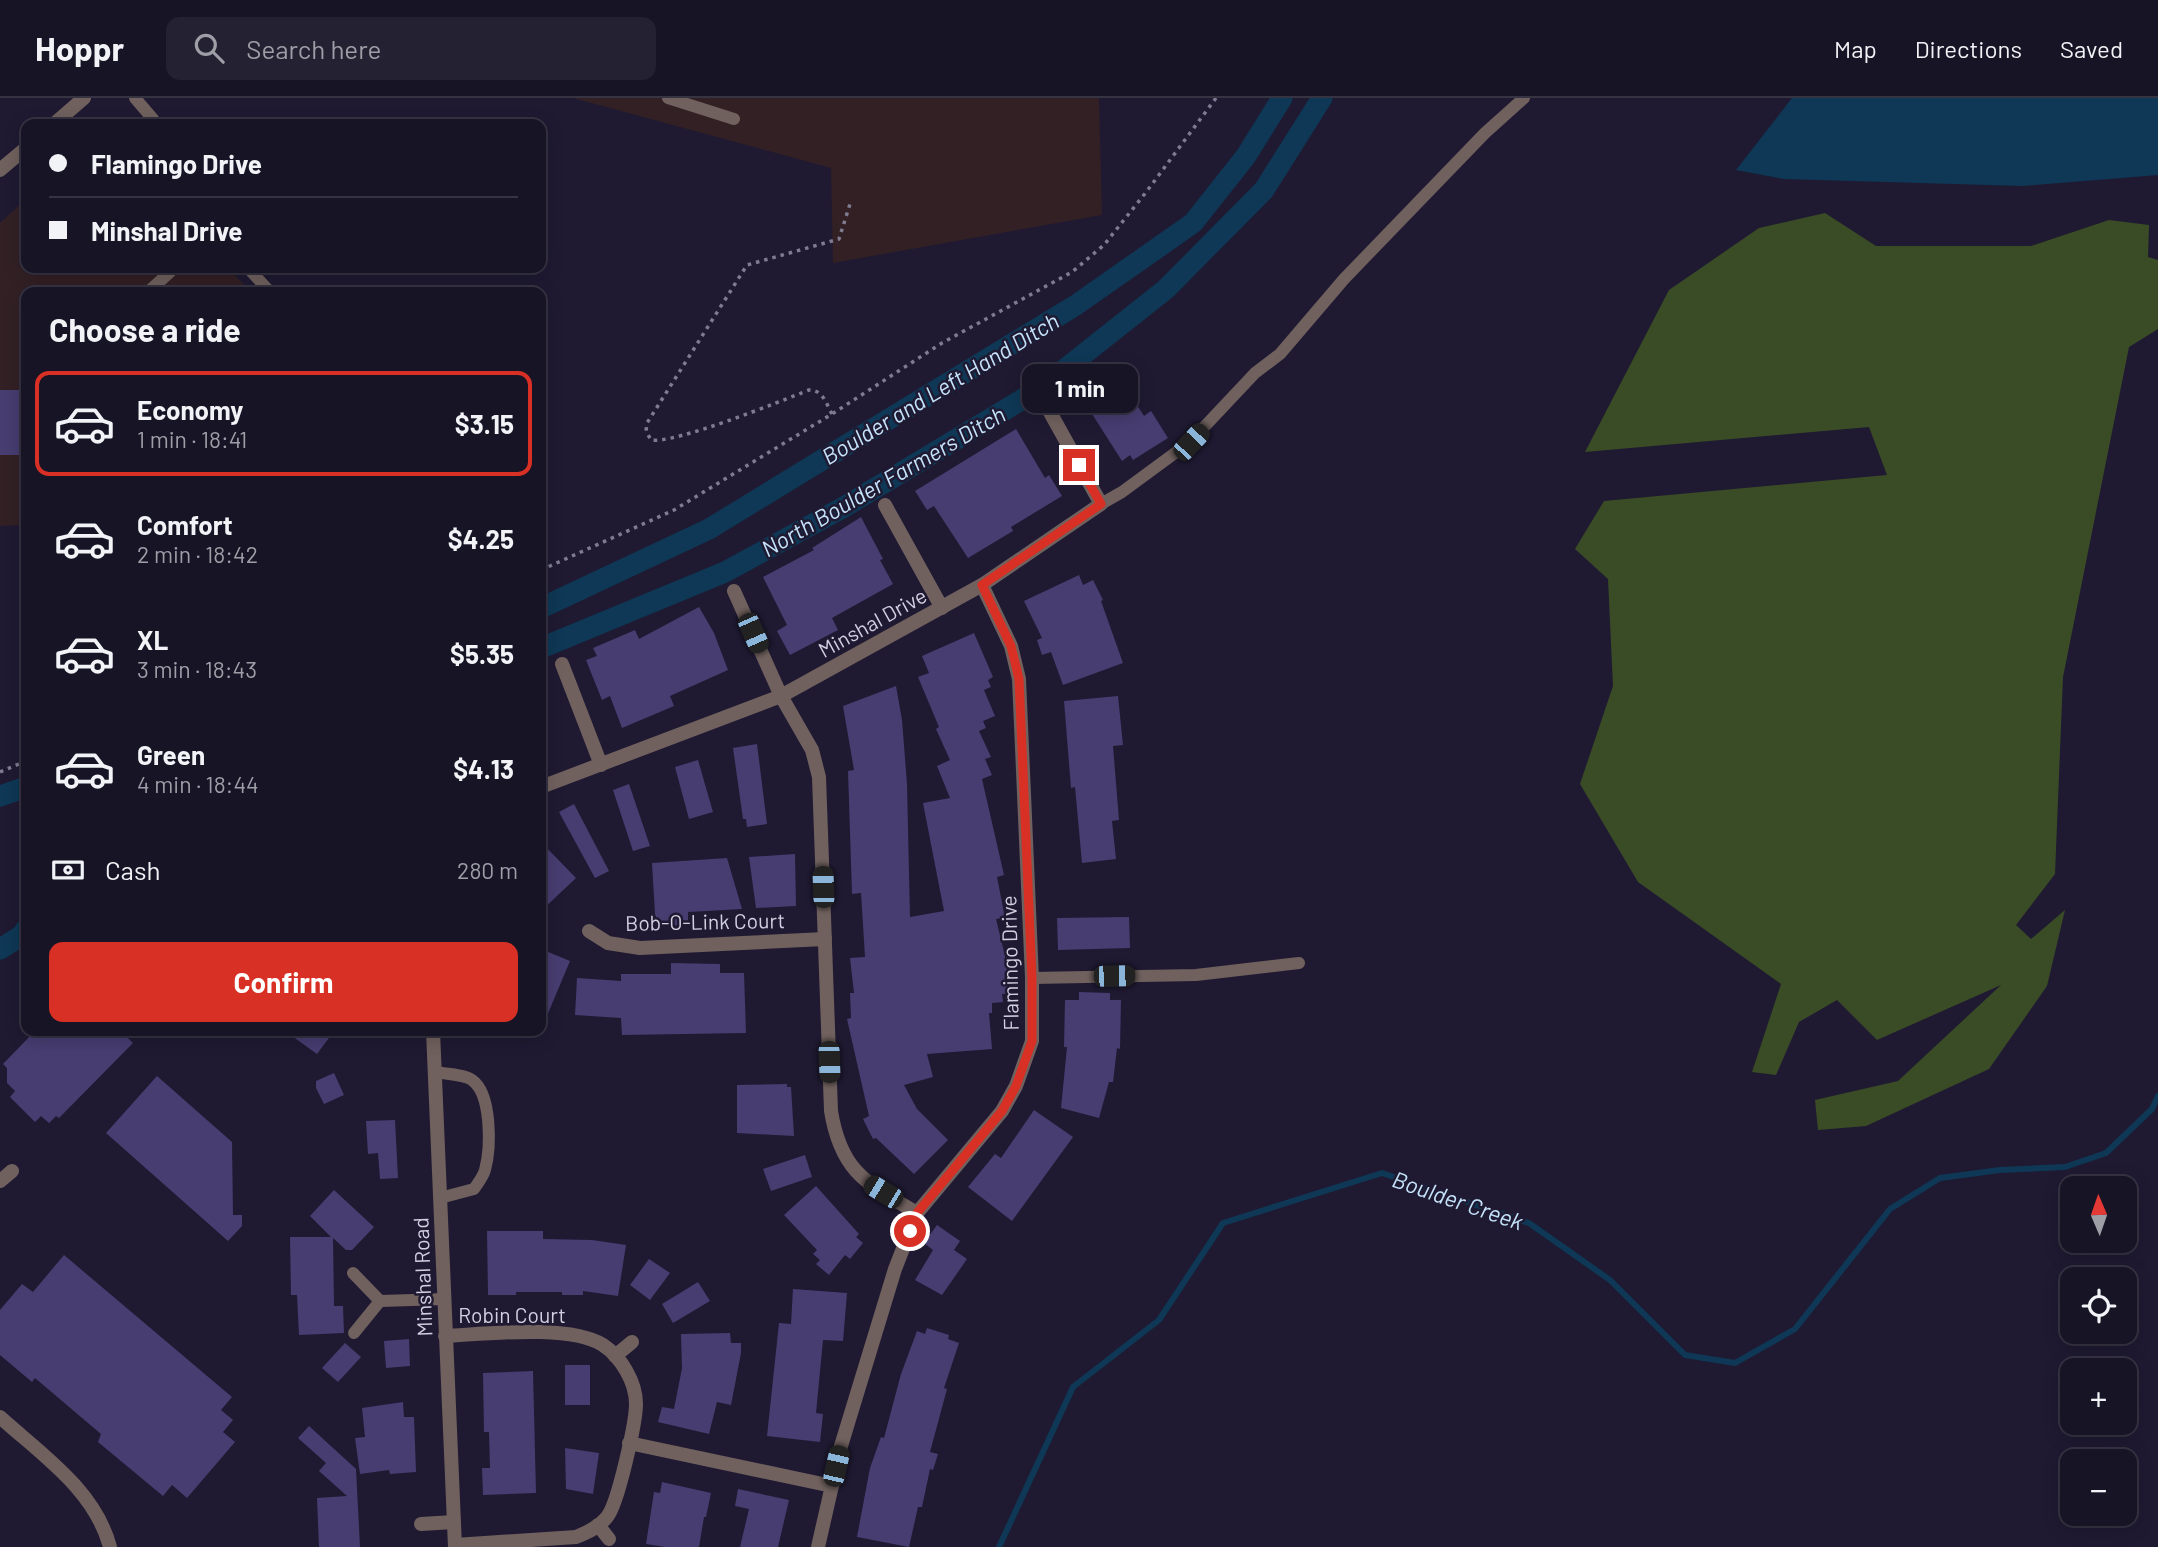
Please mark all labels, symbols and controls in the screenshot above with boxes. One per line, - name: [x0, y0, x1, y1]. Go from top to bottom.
- search box: [166, 17, 656, 80]
- text: Hoppr: [35, 28, 124, 68]
- icon: search: [190, 29, 228, 67]
- text: Search here: [246, 33, 381, 64]
- text: Map: [1834, 34, 1877, 63]
- text: Directions: [1915, 34, 2022, 63]
- text: Saved: [2060, 34, 2123, 63]
- text: Flamingo Drive: [91, 148, 262, 179]
- text: Minshal Drive: [91, 215, 243, 246]
- water label: Boulder and Left Hand Ditch: [816, 306, 1064, 470]
- text: Choose a ride: [49, 310, 241, 348]
- callout: 1 min: [1021, 364, 1137, 412]
- text: 1 min: [1055, 374, 1105, 402]
- icon: car: [53, 392, 116, 455]
- text: Economy: [137, 394, 243, 425]
- water label: North Boulder Farmers Ditch: [756, 400, 1010, 562]
- text: $3.15: [455, 408, 514, 439]
- car: [1169, 419, 1214, 465]
- text: 1 min · 18:41: [137, 425, 247, 453]
- route end: [1063, 449, 1095, 481]
- icon: car: [53, 507, 116, 570]
- text: Comfort: [137, 509, 233, 540]
- text: $4.25: [448, 523, 514, 554]
- text: 2 min · 18:42: [137, 540, 258, 568]
- street label: Minshal Drive: [814, 582, 930, 662]
- car: [735, 610, 772, 656]
- icon: car: [53, 622, 116, 685]
- text: XL: [137, 624, 168, 655]
- text: $5.35: [450, 638, 514, 669]
- text: 3 min · 18:43: [137, 655, 257, 683]
- icon: car: [53, 737, 116, 800]
- text: Green: [137, 739, 205, 770]
- text: $4.13: [453, 753, 514, 784]
- text: 4 min · 18:44: [137, 770, 259, 798]
- icon: cash: [49, 851, 87, 889]
- text: Cash: [105, 854, 160, 885]
- text: 280 m: [457, 856, 518, 884]
- car: [812, 866, 835, 908]
- street label: Flamingo Drive: [995, 895, 1023, 1031]
- street label: Bob-O-Link Court: [625, 907, 785, 935]
- button: Confirm: [49, 942, 518, 1022]
- car: [1093, 965, 1136, 987]
- car: [818, 1041, 841, 1083]
- water label: Boulder Creek: [1389, 1165, 1527, 1235]
- car: [860, 1172, 907, 1212]
- north arrow: [2060, 1176, 2137, 1253]
- map controls: [2060, 1176, 2137, 1526]
- route start: [894, 1215, 926, 1247]
- street label: Minshal Road: [407, 1217, 437, 1337]
- button: locate: [2060, 1267, 2137, 1344]
- street label: Robin Court: [458, 1302, 566, 1327]
- button: +: [2060, 1358, 2137, 1435]
- car: [822, 1443, 851, 1489]
- button: −: [2060, 1449, 2137, 1526]

